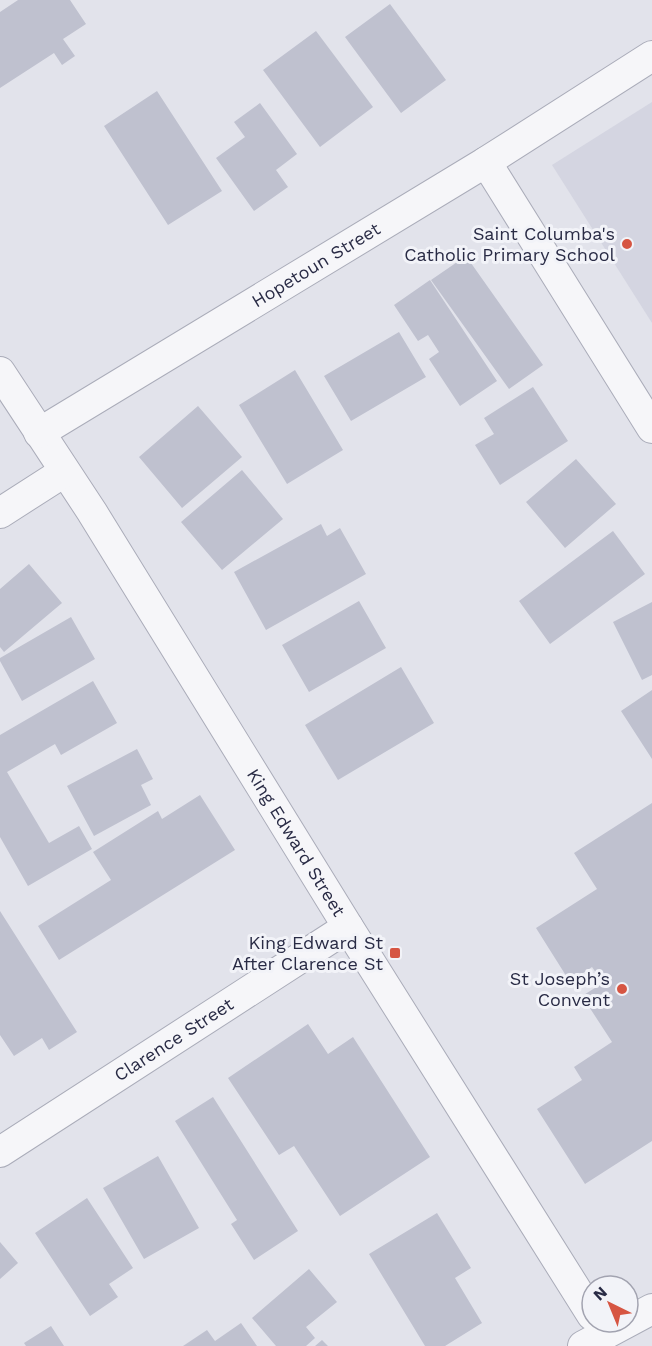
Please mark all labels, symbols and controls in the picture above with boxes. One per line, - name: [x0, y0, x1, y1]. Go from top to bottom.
- street label: Hopetoun Street: [248, 217, 384, 312]
- place label: Saint Columba's Catholic Primary School: [404, 223, 615, 265]
- marker: Saint Columba's Catholic Primary School: [620, 237, 634, 251]
- street label: King Edward Street: [243, 765, 350, 920]
- place label: King Edward St After Clarence St: [232, 932, 383, 974]
- marker: King Edward St After Clarence St: [388, 946, 402, 960]
- place label: St Joseph’s Convent: [510, 968, 610, 1010]
- marker: St Joseph’s Convent: [615, 982, 629, 996]
- street label: Clarence Street: [110, 993, 237, 1085]
- north arrow: [580, 1274, 640, 1334]
- text: N: [589, 1282, 611, 1304]

